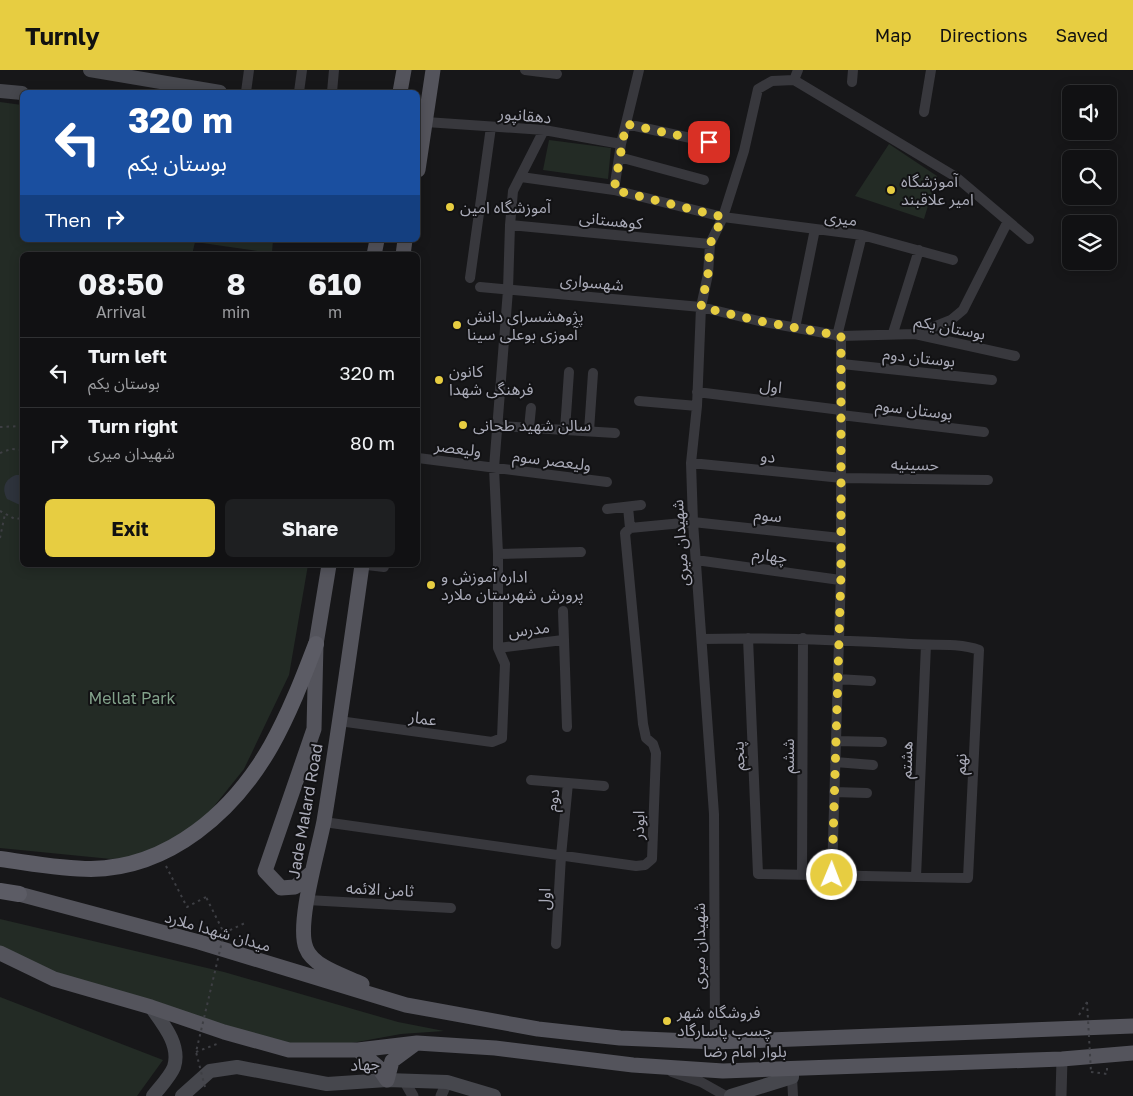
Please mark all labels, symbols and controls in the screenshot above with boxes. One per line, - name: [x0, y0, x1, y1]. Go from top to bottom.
- text: Turnly: [25, 21, 100, 50]
- text: Map: [875, 24, 911, 46]
- text: Directions: [939, 24, 1027, 46]
- text: Saved: [1055, 24, 1108, 46]
- map controls: [1062, 85, 1117, 270]
- button: sound: [1062, 85, 1117, 140]
- text: 320 m: [128, 99, 233, 141]
- street label: دهقانپور: [497, 103, 552, 128]
- icon: left: [45, 110, 110, 175]
- pin: [688, 121, 730, 163]
- icon: arrive: [695, 128, 723, 156]
- text: بوستان یکم: [128, 149, 227, 176]
- button: search: [1062, 150, 1117, 205]
- place label: آموزشگاه امیر علاقبند: [901, 171, 974, 209]
- marker: آموزشگاه امیر علاقبند: [885, 184, 897, 196]
- place label: آموزشگاه امین: [460, 197, 552, 217]
- marker: آموزشگاه امین: [444, 201, 456, 213]
- icon: right: [101, 205, 129, 233]
- street label: میری: [823, 206, 859, 230]
- street label: کوهستانی: [578, 207, 644, 233]
- text: Then: [45, 208, 91, 231]
- button: layers: [1062, 215, 1117, 270]
- text: 08:50: [78, 266, 164, 302]
- text: 8: [226, 266, 246, 302]
- text: 610: [308, 266, 362, 302]
- street label: شهسواری: [559, 269, 625, 295]
- text: Arrival: [96, 302, 146, 322]
- text: min: [222, 302, 250, 322]
- text: m: [328, 302, 342, 322]
- place label: پژوهشسرای دانش آموزی بوعلی سینا: [467, 306, 584, 344]
- street label: بوستان یکم: [912, 310, 987, 347]
- marker: پژوهشسرای دانش آموزی بوعلی سینا: [451, 319, 463, 331]
- street label: بوستان دوم: [882, 343, 956, 374]
- text: Turn left: [88, 344, 167, 367]
- icon: left: [45, 359, 73, 387]
- text: 320 m: [340, 361, 395, 384]
- place label: کانون فرهنگی شهدا: [449, 361, 533, 399]
- text: بوستان یکم: [88, 373, 160, 393]
- marker: کانون فرهنگی شهدا: [433, 374, 445, 386]
- street label: اول: [759, 375, 783, 398]
- street label: بوستان سوم: [874, 394, 954, 427]
- text: Turn right: [88, 414, 178, 437]
- place label: سالن شهید طحانی: [473, 415, 591, 435]
- marker: سالن شهید طحانی: [457, 419, 469, 431]
- icon: right: [45, 429, 73, 457]
- text: 80 m: [350, 431, 395, 454]
- street label: ولیعصر: [432, 435, 483, 461]
- text: شهیدان میری: [88, 443, 175, 463]
- street label: ولیعصر سوم: [511, 445, 592, 478]
- street label: دو: [760, 445, 776, 467]
- street label: حسینیه: [891, 454, 939, 474]
- button: Exit: [45, 499, 215, 557]
- button: Share: [225, 499, 395, 557]
- street label: شهیدان میری: [667, 499, 693, 587]
- street label: سوم: [753, 504, 783, 529]
- street label: چهارم: [751, 543, 789, 570]
- place label: اداره آموزش و پرورش شهرستان ملارد: [441, 566, 584, 605]
- marker: اداره آموزش و پرورش شهرستان ملارد: [425, 579, 437, 591]
- street label: مدرس: [507, 617, 551, 641]
- park label: Mellat Park: [88, 688, 176, 708]
- street label: عمار: [407, 706, 438, 730]
- street label: ششم: [778, 738, 801, 774]
- street label: پنجم: [727, 741, 752, 771]
- street label: هشتم: [895, 741, 920, 779]
- street label: Jade Malard Road: [283, 742, 327, 880]
- street label: نهم: [949, 753, 974, 775]
- street label: دوم: [541, 788, 566, 813]
- street label: ابوذر: [627, 810, 649, 841]
- position arrow: [805, 848, 857, 900]
- street label: ثامن الائمه: [346, 877, 415, 901]
- street label: اول: [533, 887, 556, 911]
- street label: شهیدان میری: [689, 903, 709, 989]
- street label: میدان شهدا ملارد: [163, 906, 273, 956]
- place label: فروشگاه شهر چسب پاسارگاد: [676, 1002, 772, 1041]
- marker: فروشگاه شهر چسب پاسارگاد: [661, 1015, 673, 1027]
- street label: بلوار امام رضا: [703, 1041, 787, 1064]
- street label: جهاد: [350, 1053, 380, 1075]

